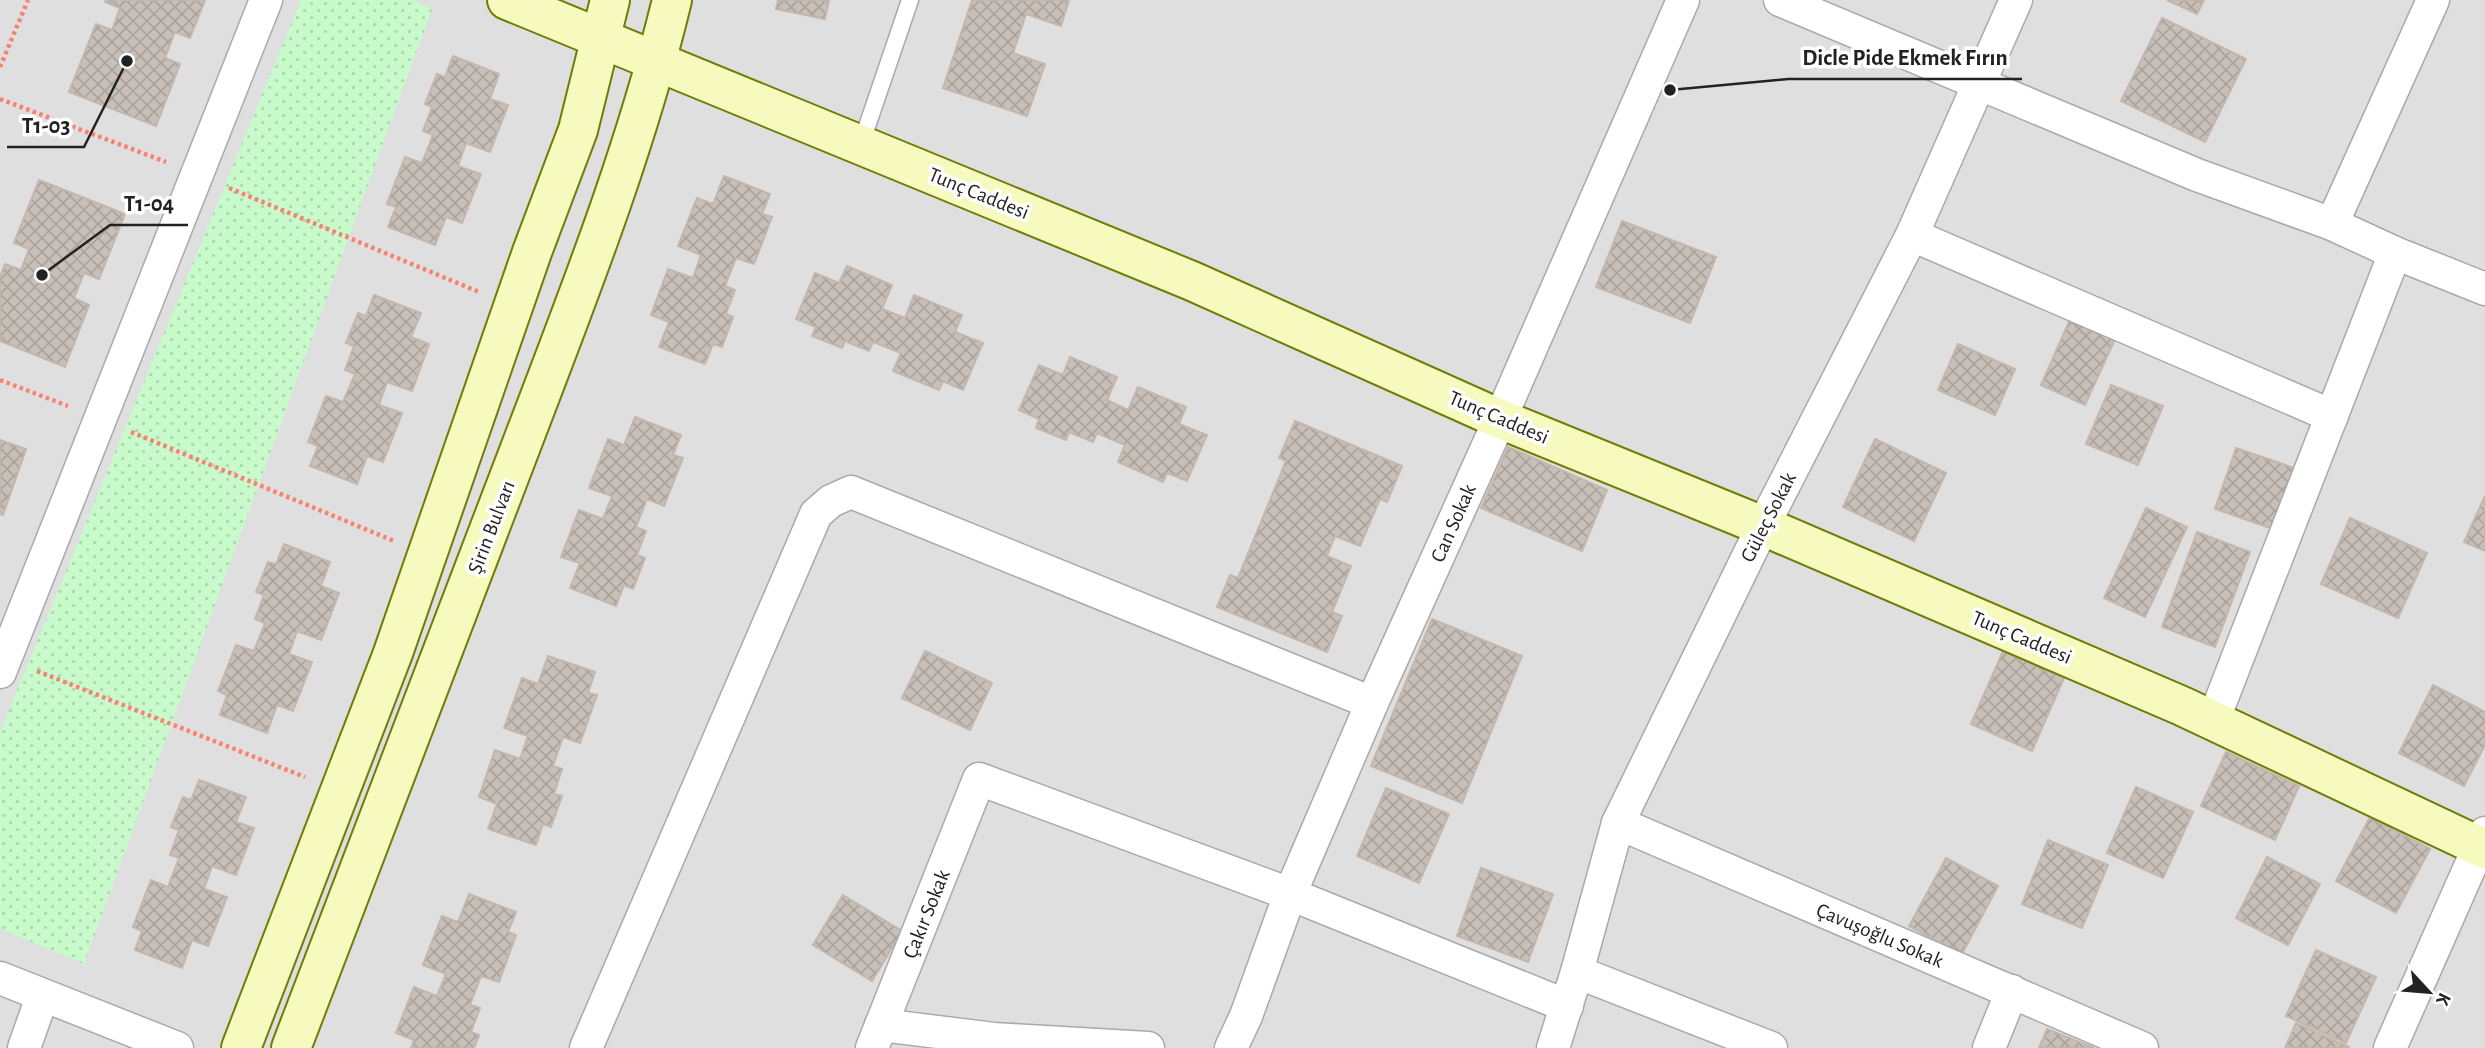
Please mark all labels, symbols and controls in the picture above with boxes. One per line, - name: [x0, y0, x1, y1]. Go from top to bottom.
- callout: Dicle Pide Ekmek Fırın: [1788, 35, 2022, 79]
- text: Dicle Pide Ekmek Fırın: [1802, 47, 2008, 70]
- callout: T1-03: [7, 103, 84, 147]
- text: T1-03: [22, 115, 70, 138]
- street label: Tunç Caddesi: [925, 164, 1032, 223]
- callout: T1-04: [110, 181, 188, 225]
- text: T1-04: [124, 193, 174, 216]
- street label: Tunç Caddesi: [1446, 387, 1552, 448]
- street label: Güleç Sokak: [1737, 469, 1800, 565]
- street label: Şirin Bulvarı: [464, 478, 519, 577]
- street label: Can Sokak: [1427, 481, 1480, 565]
- street label: Tunç Caddesi: [1969, 607, 2075, 668]
- street label: Çakır Sokak: [899, 866, 954, 962]
- street label: Çavuşoğlu Sokak: [1813, 899, 1947, 972]
- north arrow: [2394, 957, 2464, 1027]
- text: K: [2432, 990, 2454, 1009]

